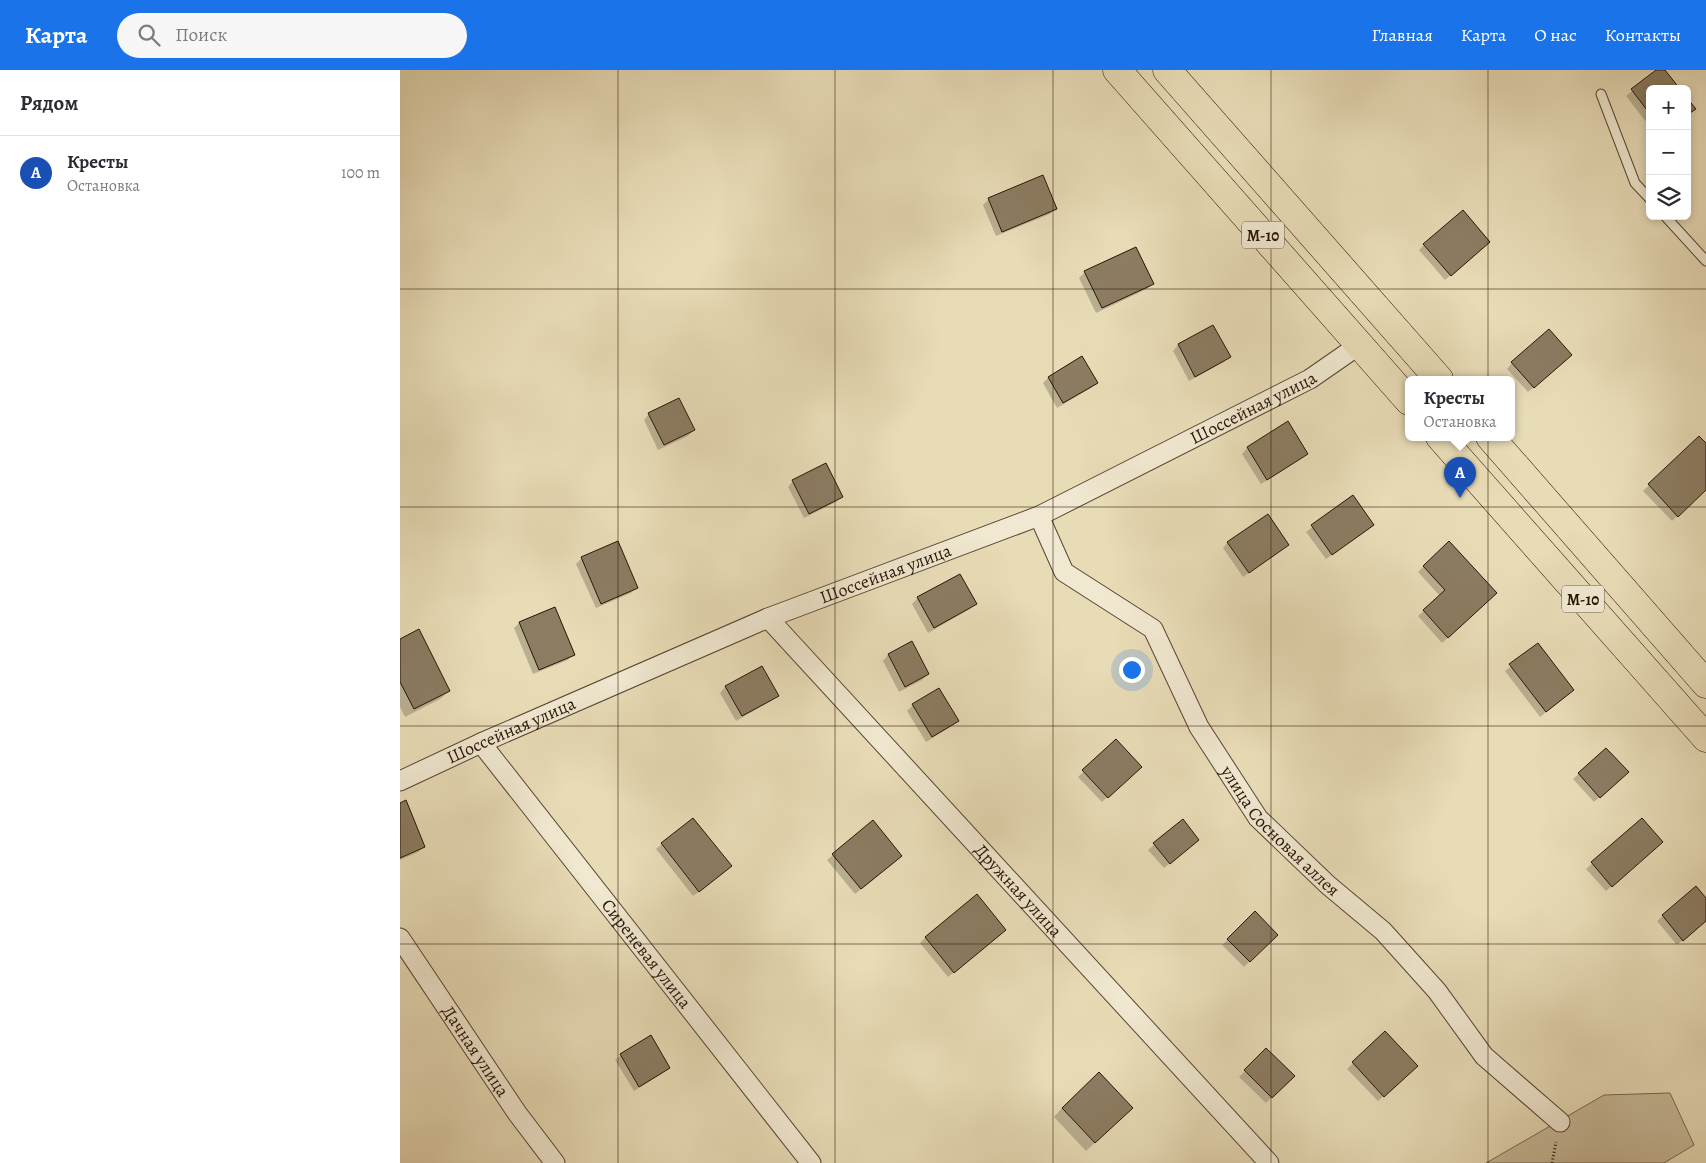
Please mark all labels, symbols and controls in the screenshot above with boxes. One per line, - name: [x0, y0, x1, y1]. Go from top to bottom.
- search box: [117, 13, 467, 58]
- text: Карта: [25, 19, 87, 51]
- icon: search: [135, 21, 163, 49]
- text: Поиск: [175, 22, 227, 48]
- text: Главная: [1372, 23, 1433, 47]
- text: Карта: [1461, 23, 1506, 47]
- text: О нас: [1534, 23, 1577, 47]
- text: Контакты: [1605, 23, 1681, 47]
- map controls: [1646, 85, 1691, 220]
- button: +: [1646, 85, 1691, 130]
- text: Рядом: [20, 89, 78, 117]
- button: −: [1646, 130, 1691, 175]
- text: Кресты: [67, 149, 128, 175]
- text: A: [31, 162, 41, 184]
- text: 100 m: [341, 162, 380, 184]
- text: Остановка: [67, 175, 140, 197]
- button: layers: [1646, 175, 1691, 220]
- road number: М-10: [1242, 222, 1284, 248]
- street label: Шоссейная улица: [1186, 366, 1322, 450]
- popup: [1405, 376, 1515, 441]
- text: Кресты: [1424, 385, 1485, 411]
- text: Остановка: [1424, 411, 1496, 433]
- pin: A: [1444, 457, 1476, 498]
- street label: Шоссейная улица: [816, 538, 955, 609]
- road number: М-10: [1562, 586, 1604, 612]
- your location: [1119, 657, 1145, 683]
- street label: Шоссейная улица: [443, 691, 580, 770]
- street label: улица Сосновая аллея: [1215, 760, 1345, 902]
- street label: Дружная улица: [969, 838, 1068, 943]
- street label: Сиреневая улица: [596, 894, 698, 1014]
- street label: Дачная улица: [436, 1001, 515, 1102]

